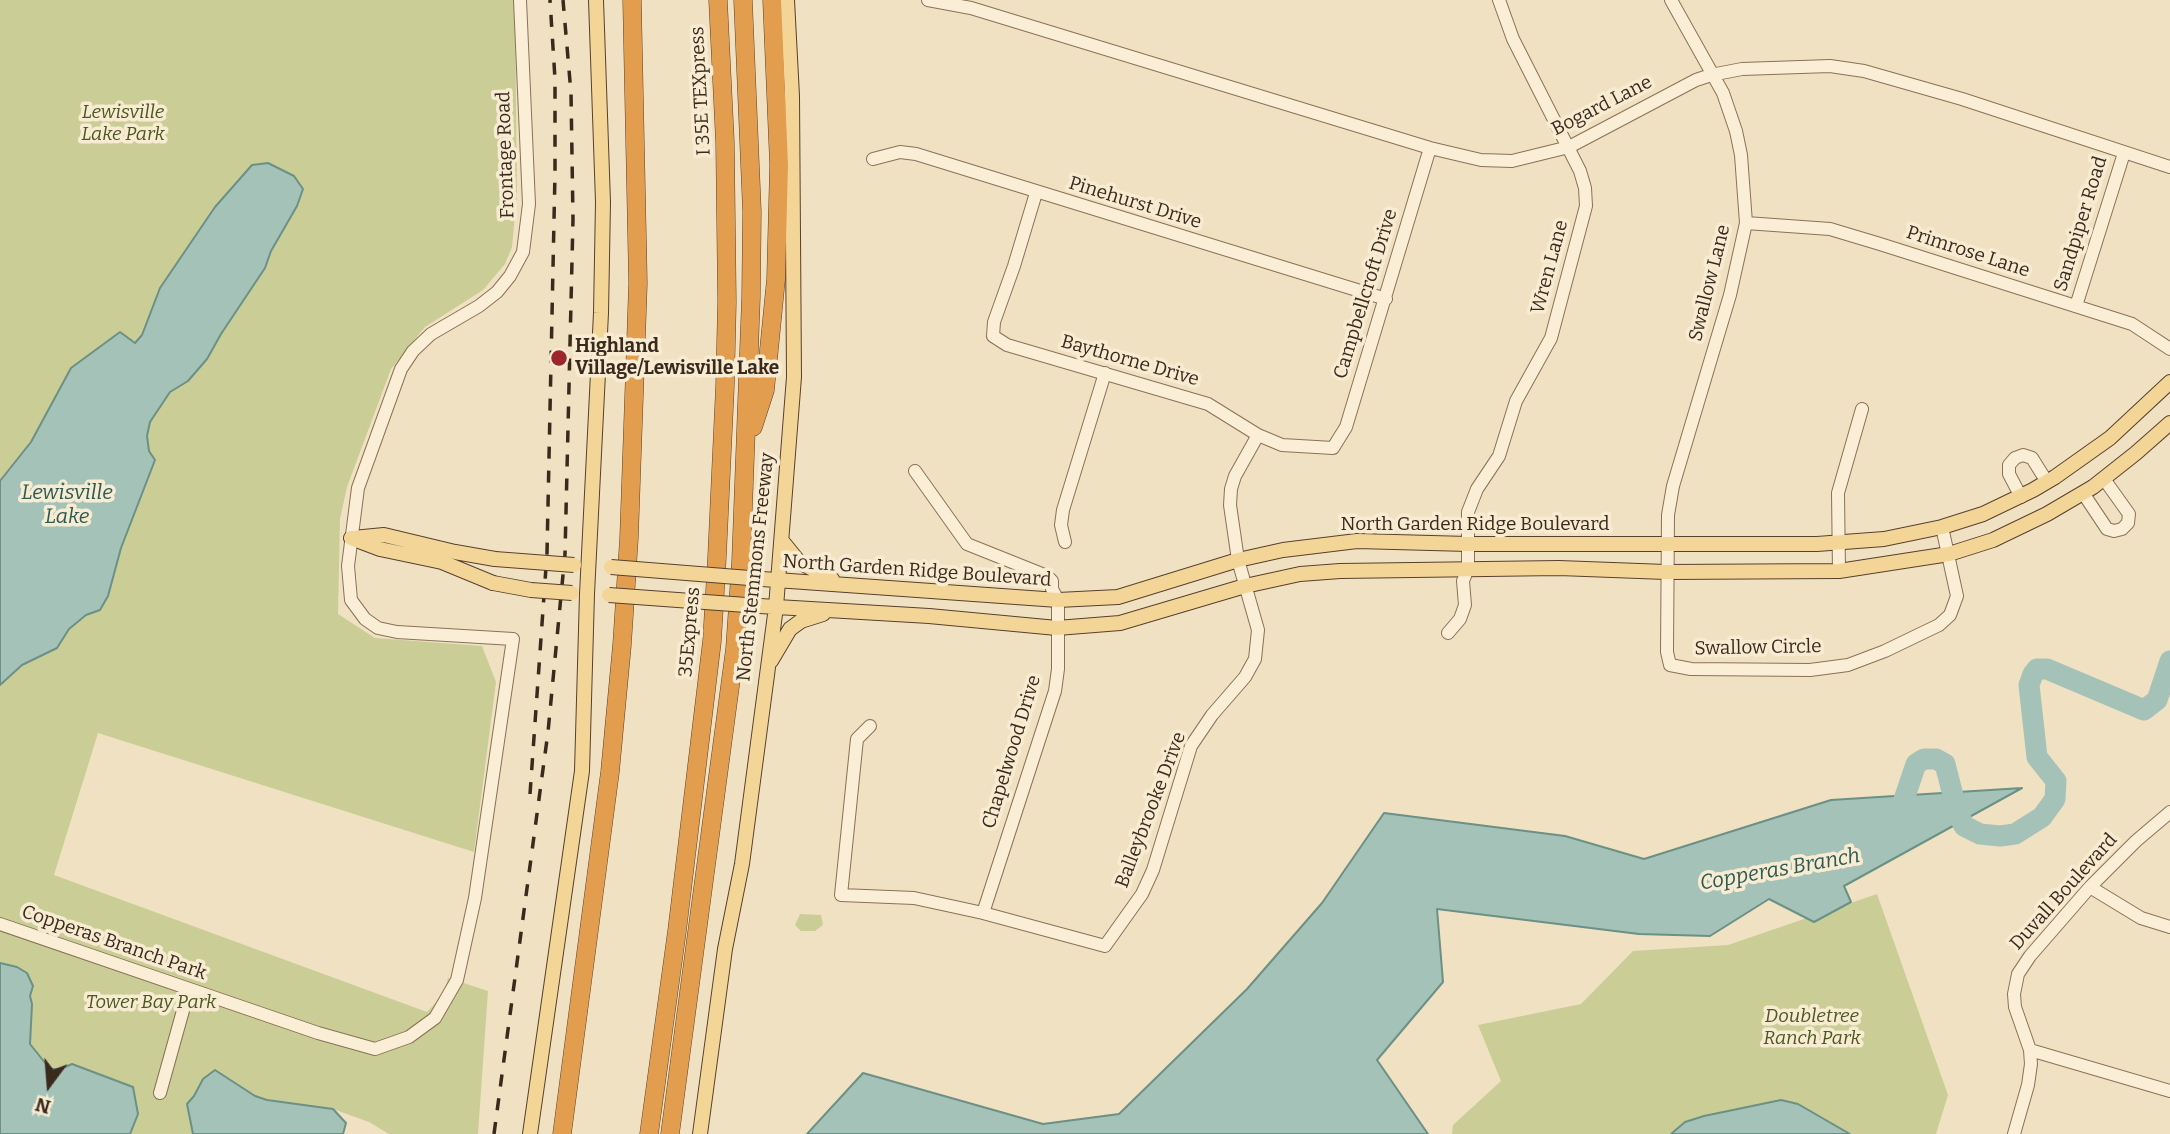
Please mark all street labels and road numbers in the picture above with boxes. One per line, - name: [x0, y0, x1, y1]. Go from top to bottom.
- street label: I 35E TEXpress: [686, 26, 716, 156]
- street label: Bogard Lane: [1548, 71, 1656, 141]
- street label: Frontage Road: [492, 91, 520, 219]
- street label: Sandpiper Road: [2050, 154, 2112, 294]
- street label: Pinehurst Drive: [1066, 172, 1204, 234]
- street label: Campbellcroft Drive: [1329, 206, 1403, 382]
- street label: Wren Lane: [1527, 218, 1573, 316]
- street label: Primrose Lane: [1903, 221, 2033, 283]
- street label: Swallow Lane: [1684, 222, 1736, 344]
- street label: Baythorne Drive: [1058, 330, 1202, 392]
- street label: North Stemmons Freeway: [733, 451, 779, 683]
- street label: North Garden Ridge Boulevard: [1340, 514, 1610, 536]
- street label: North Garden Ridge Boulevard: [782, 550, 1052, 592]
- street label: 35Express: [675, 586, 705, 678]
- street label: Swallow Circle: [1694, 635, 1822, 661]
- street label: Chapelwood Drive: [978, 672, 1046, 832]
- street label: Balleybrooke Drive: [1111, 729, 1191, 891]
- street label: Duvall Boulevard: [2006, 829, 2122, 955]
- street label: Copperas Branch Park: [19, 901, 209, 985]

